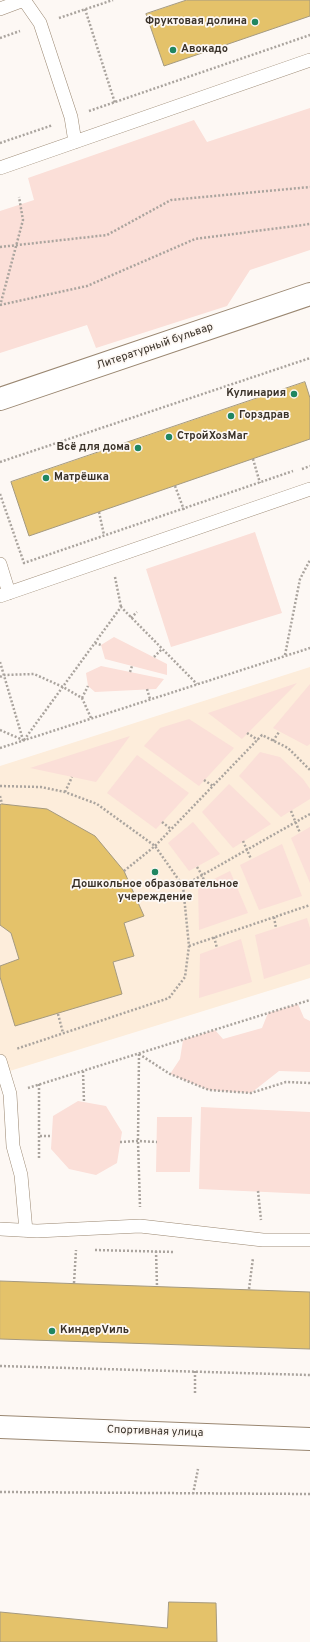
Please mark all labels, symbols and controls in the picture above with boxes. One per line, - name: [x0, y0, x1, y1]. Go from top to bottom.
- place label: Фруктовая долина: [145, 15, 247, 29]
- marker: Фруктовая долина: [250, 17, 260, 27]
- place label: Авокадо: [181, 43, 228, 57]
- marker: Авокадо: [168, 45, 178, 55]
- street label: Литературный бульвар: [95, 321, 215, 373]
- place label: Кулинария: [226, 387, 286, 401]
- marker: Кулинария: [289, 389, 299, 399]
- place label: Горздрав: [239, 409, 290, 423]
- marker: Горздрав: [226, 411, 236, 421]
- place label: СтройХозМаг: [177, 430, 248, 444]
- marker: СтройХозМаг: [164, 432, 174, 442]
- place label: Всё для дома: [56, 441, 130, 455]
- marker: Всё для дома: [133, 443, 143, 453]
- place label: Матрёшка: [54, 471, 109, 485]
- marker: Матрёшка: [41, 473, 51, 483]
- marker: Дошкольное образовательное учереждение: [150, 867, 160, 877]
- place label: Дошкольное образовательное учереждение: [72, 878, 238, 904]
- place label: КиндерVиль: [60, 1324, 129, 1338]
- marker: КиндерVиль: [47, 1326, 57, 1336]
- street label: Спортивная улица: [107, 1424, 203, 1440]

